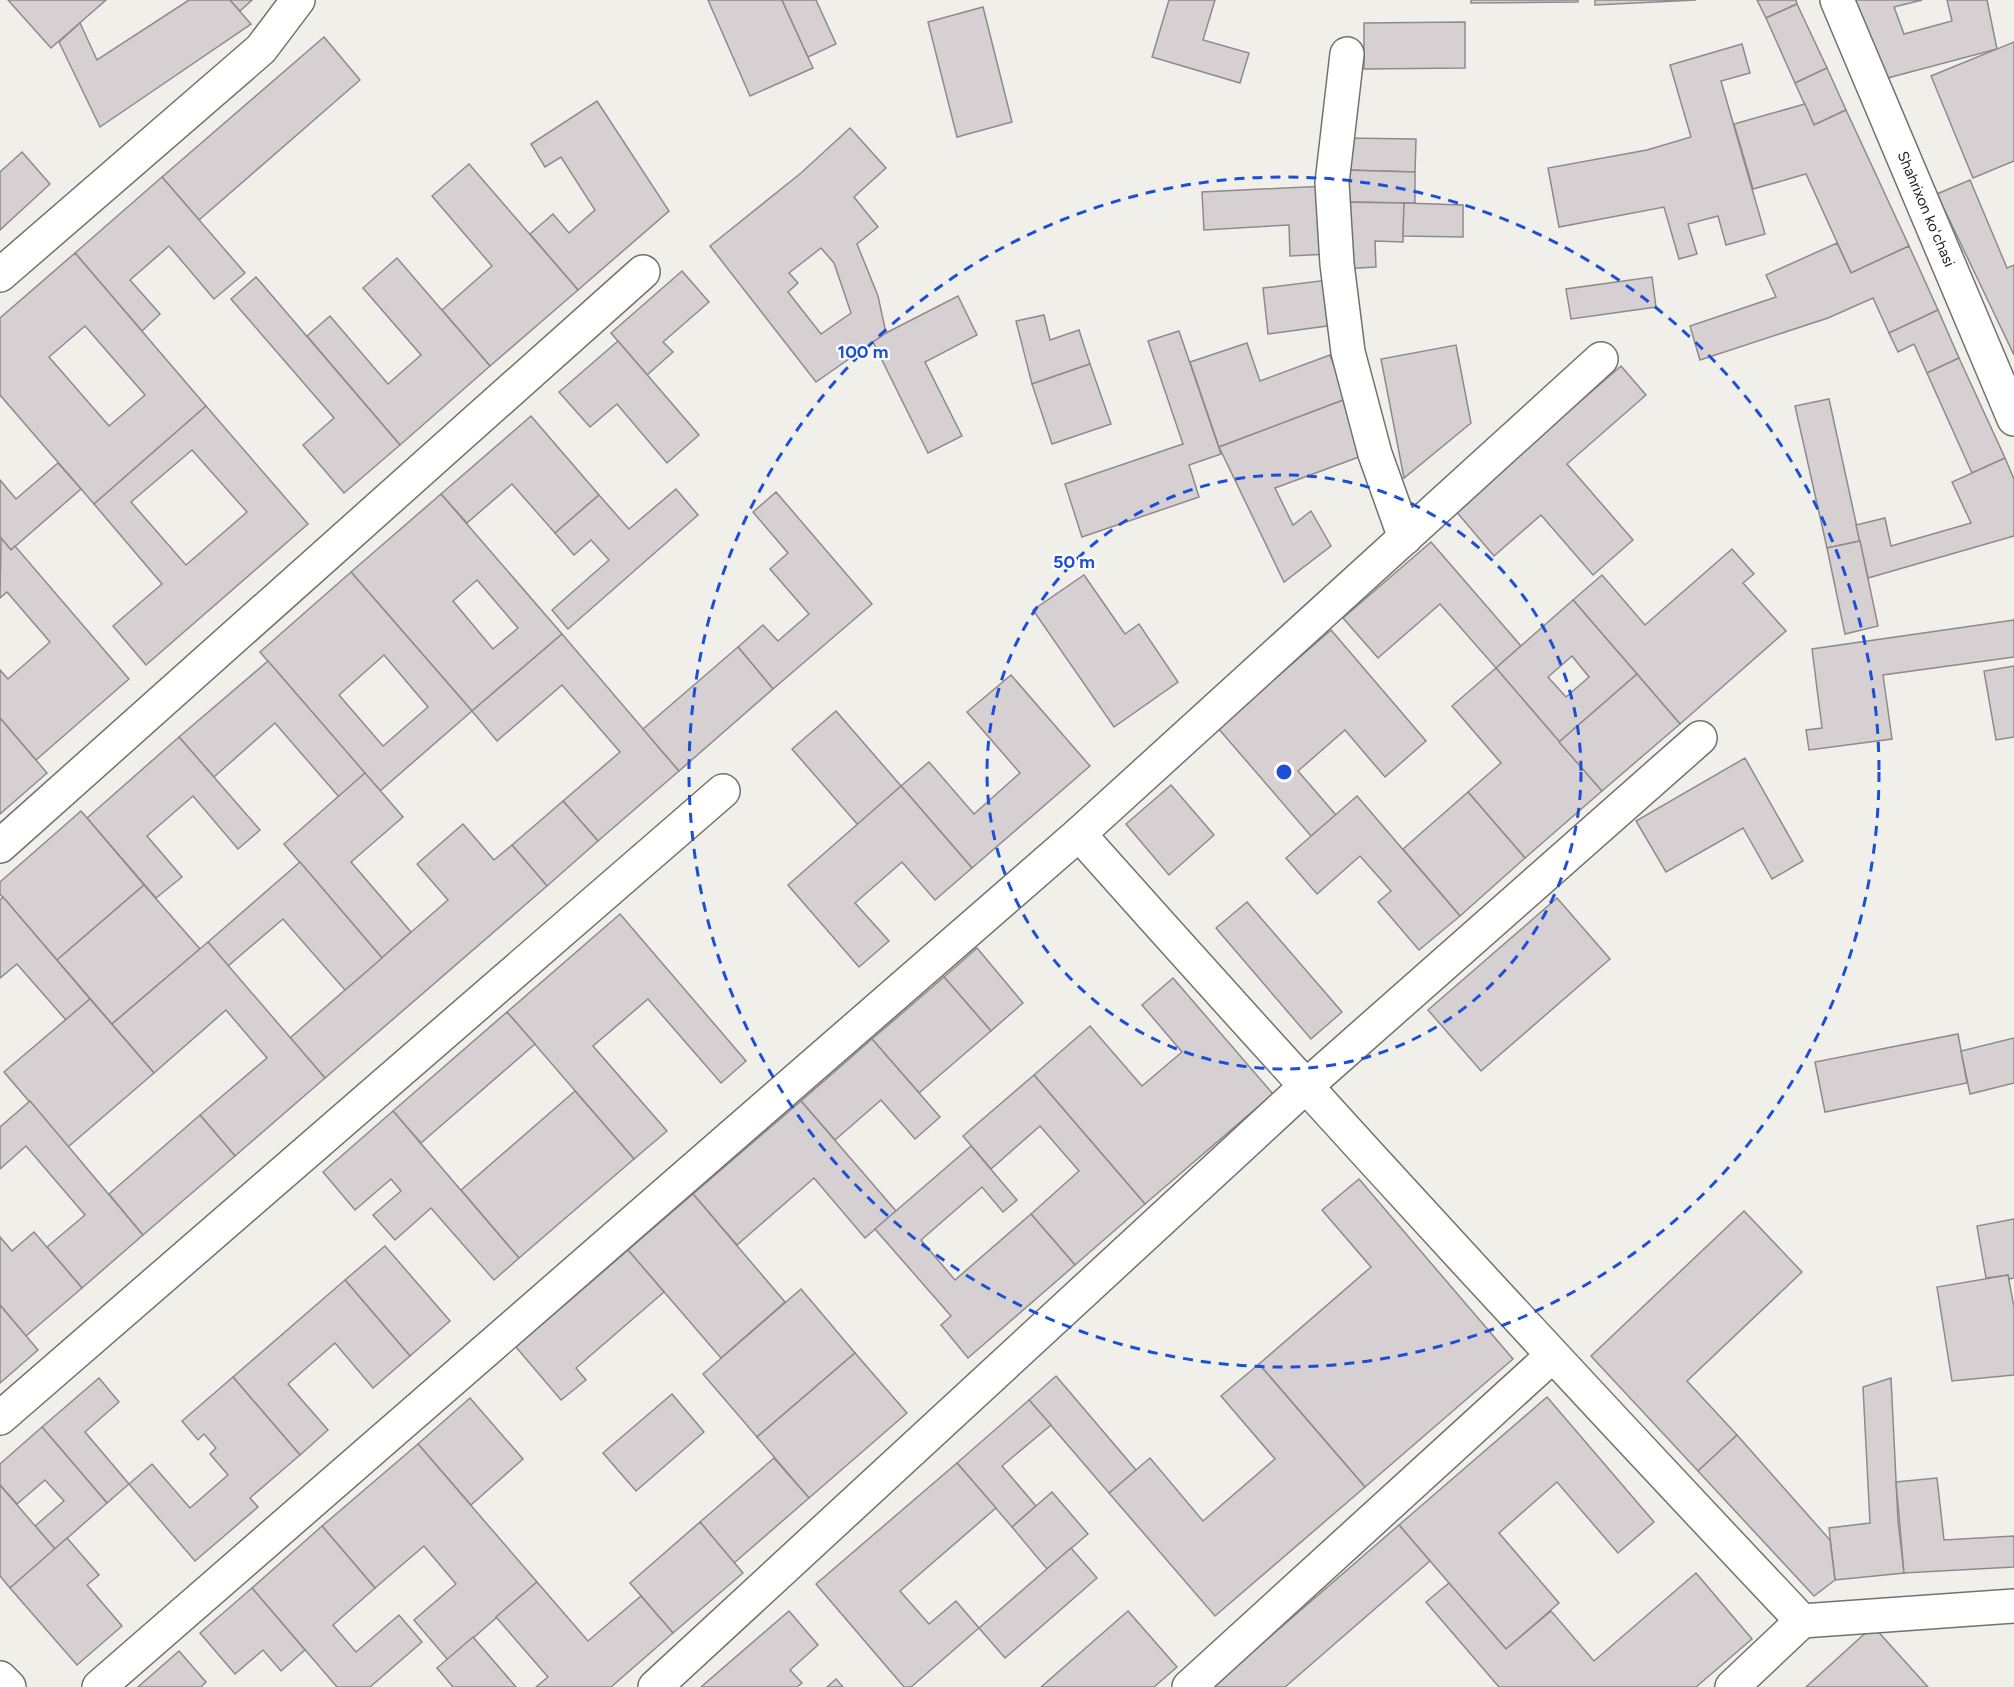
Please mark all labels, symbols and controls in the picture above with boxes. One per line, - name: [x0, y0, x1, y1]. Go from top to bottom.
- street label: Shahrixon koʻchasi: [1894, 149, 1958, 269]
- text: 100 m: [838, 341, 888, 363]
- text: 50 m: [1053, 551, 1095, 573]
- centre of rings: [1274, 762, 1294, 782]

